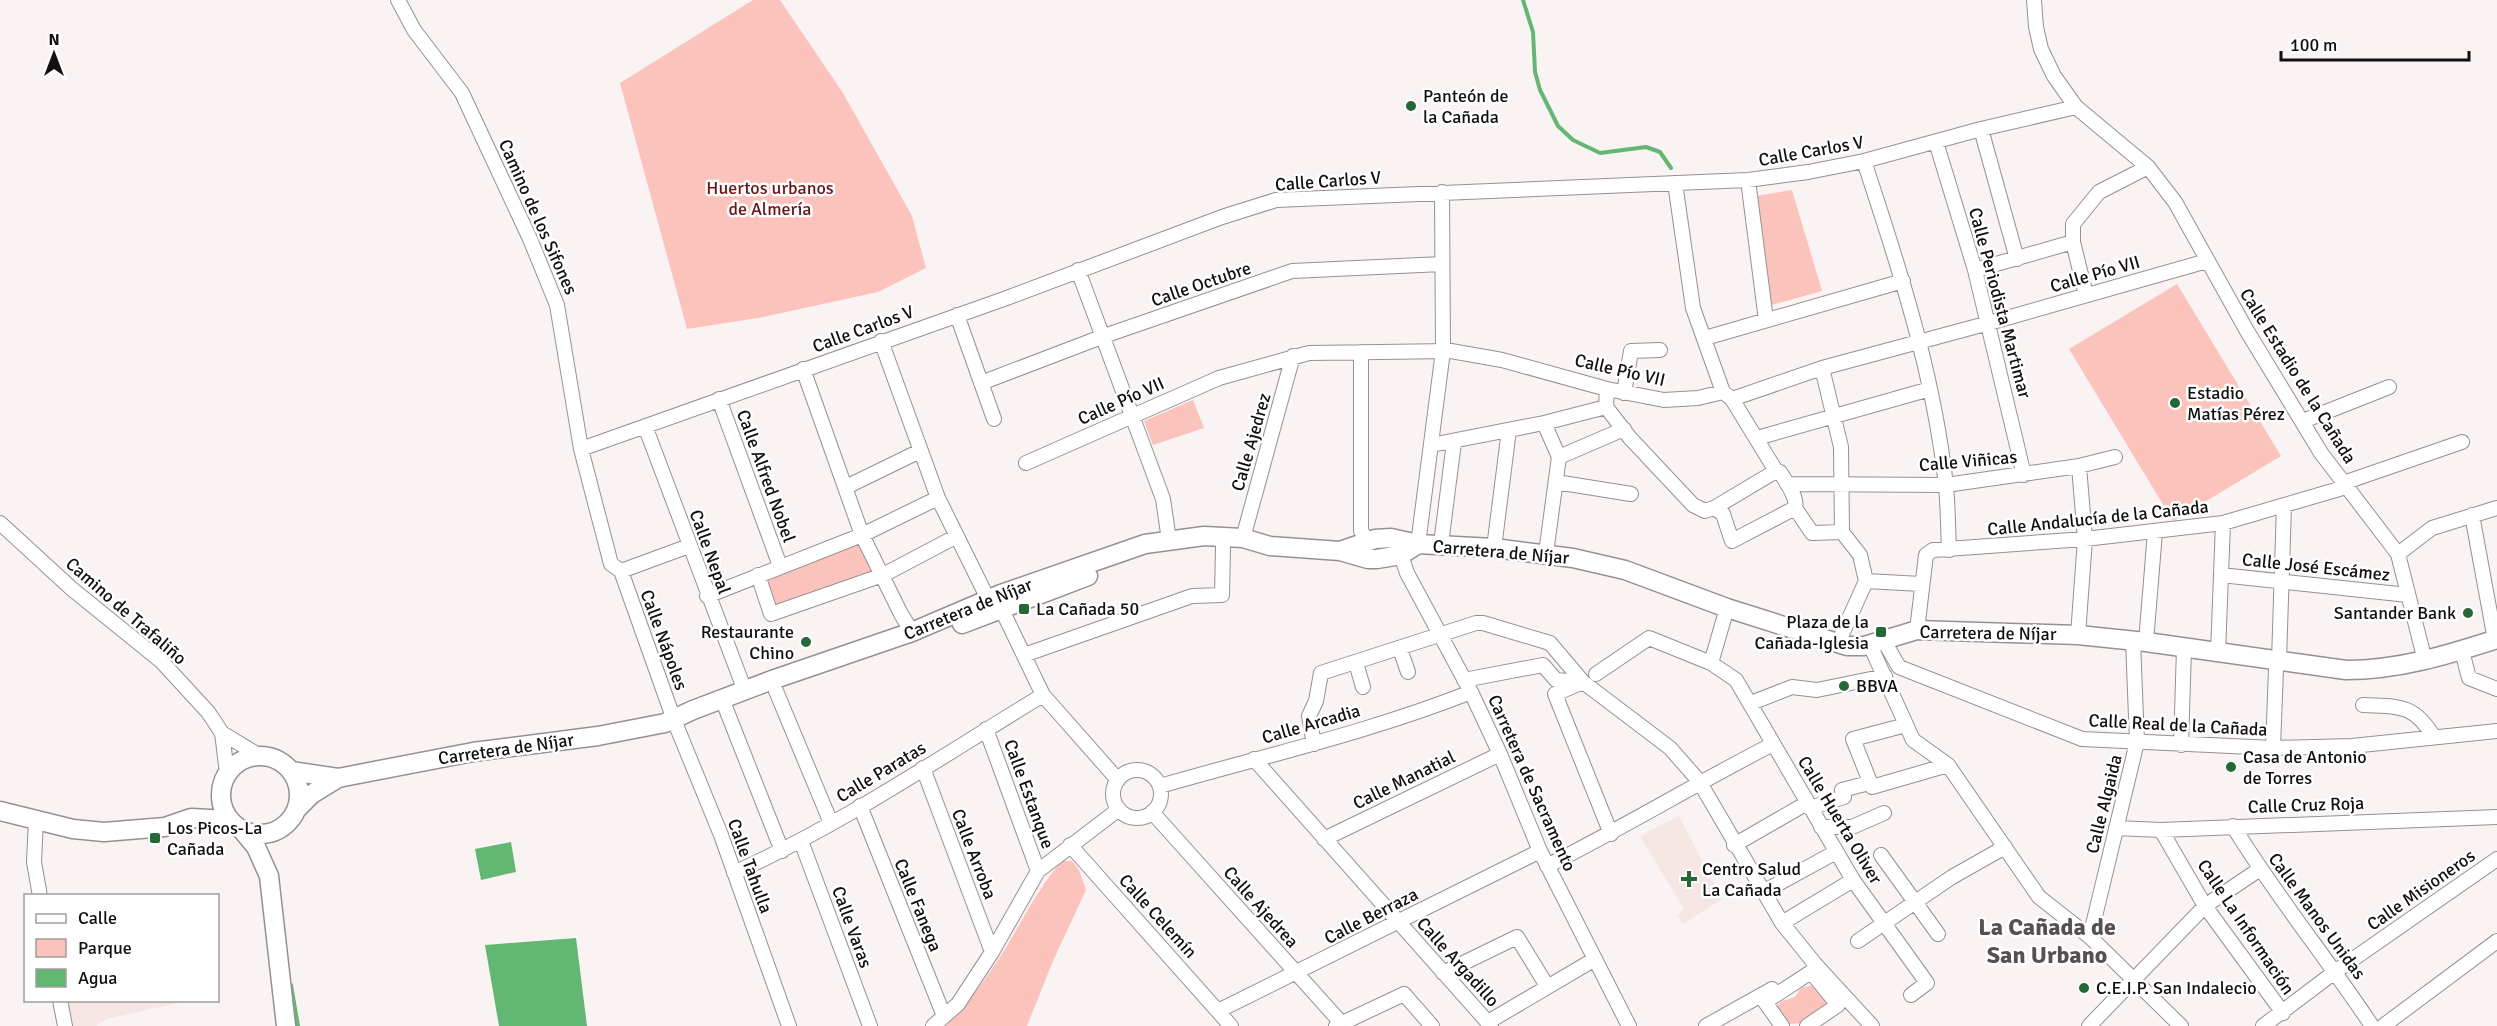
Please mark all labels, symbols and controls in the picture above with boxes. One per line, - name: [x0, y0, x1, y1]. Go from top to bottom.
- north arrow: [24, 24, 84, 84]
- scale bar: [2281, 24, 2468, 62]
- text: N: [48, 30, 60, 50]
- text: 100 m: [2290, 34, 2337, 56]
- place label: Panteón de la Cañada: [1423, 85, 1509, 128]
- marker: Panteón de la Cañada: [1404, 99, 1418, 113]
- street label: Calle Carlos V: [1757, 131, 1866, 171]
- street label: Camino de los Sifones: [494, 136, 582, 298]
- street label: Calle Carlos V: [1274, 166, 1382, 196]
- park label: Huertos urbanos de Almería: [706, 177, 834, 220]
- street label: Calle Periodista Martimar: [1964, 205, 2036, 401]
- street label: Calle Pío VII: [2048, 251, 2142, 297]
- street label: Calle Octubre: [1148, 257, 1254, 311]
- street label: Calle Estadio de la Cañada: [2235, 284, 2361, 468]
- street label: Calle Carlos V: [809, 300, 917, 357]
- street label: Calle Pío VII: [1573, 349, 1667, 391]
- street label: Calle Pío VII: [1074, 372, 1168, 430]
- place label: Estadio Matías Pérez: [2187, 382, 2285, 425]
- street label: Calle Ajedrez: [1227, 390, 1275, 494]
- marker: Estadio Matías Pérez: [2168, 396, 2182, 410]
- street label: Calle Alfred Nobel: [732, 407, 800, 545]
- street label: Calle Viñicas: [1918, 446, 2018, 476]
- street label: Calle Andalucía de la Cañada: [1986, 495, 2210, 541]
- street label: Calle Nepal: [685, 507, 735, 597]
- street label: Carretera de Níjar: [1432, 535, 1571, 569]
- street label: Calle José Escámez: [2241, 548, 2391, 586]
- street label: Camino de Trafaliño: [61, 553, 191, 669]
- street label: Carretera de Níjar: [900, 573, 1036, 645]
- street label: Calle Nápoles: [636, 587, 692, 693]
- place label: La Cañada 50: [1036, 598, 1139, 620]
- marker: La Cañada 50: [1017, 602, 1031, 616]
- place label: Santander Bank: [2334, 602, 2456, 624]
- marker: Santander Bank: [2461, 606, 2475, 620]
- place label: Plaza de la Cañada-Iglesia: [1754, 611, 1869, 654]
- place label: Restaurante Chino: [701, 621, 794, 664]
- street label: Carretera de Níjar: [1919, 621, 2057, 645]
- marker: Plaza de la Cañada-Iglesia: [1874, 625, 1888, 639]
- marker: Restaurante Chino: [799, 635, 813, 649]
- place label: BBVA: [1856, 675, 1898, 697]
- marker: BBVA: [1837, 679, 1851, 693]
- street label: Carretera de Sacramento: [1483, 691, 1581, 875]
- street label: Calle Arcadia: [1259, 699, 1363, 749]
- street label: Calle Real de la Cañada: [2088, 709, 2268, 741]
- street label: Carretera de Níjar: [437, 729, 576, 769]
- street label: Calle Estanque: [999, 736, 1059, 852]
- street label: Calle Paratas: [832, 737, 930, 807]
- street label: Calle Manatial: [1349, 746, 1459, 814]
- place label: Casa de Antonio de Torres: [2243, 746, 2367, 789]
- street label: Calle Huerta Oliver: [1793, 752, 1887, 888]
- street label: Calle Algaida: [2081, 752, 2127, 856]
- marker: Casa de Antonio de Torres: [2224, 760, 2238, 774]
- street label: Calle Cruz Roja: [2247, 792, 2365, 818]
- street label: Calle Arroba: [947, 806, 1001, 902]
- street label: Calle Tahulla: [723, 816, 777, 916]
- place label: Los Picos-La Cañada: [167, 817, 262, 860]
- marker: Los Picos-La Cañada: [148, 831, 162, 845]
- street label: Calle Misioneros: [2363, 845, 2479, 935]
- street label: Calle Manos Unidas: [2264, 848, 2370, 984]
- street label: Calle Fanega: [889, 855, 947, 955]
- street label: Calle La Información: [2193, 855, 2299, 999]
- place label: Centro Salud La Cañada: [1702, 858, 1801, 901]
- street label: Calle Ajedrea: [1219, 862, 1303, 952]
- street label: Calle Celemín: [1114, 869, 1202, 963]
- marker: Centro Salud La Cañada: [1680, 870, 1698, 888]
- street label: Calle Varas: [827, 883, 877, 971]
- street label: Calle Berraza: [1320, 883, 1422, 949]
- legend: [24, 894, 219, 1002]
- text: Calle: [78, 907, 117, 929]
- district label: La Cañada de San Urbano: [1978, 912, 2116, 970]
- street label: Calle Argadillo: [1412, 913, 1504, 1011]
- text: Parque: [78, 937, 132, 959]
- text: Agua: [78, 967, 117, 989]
- place label: C.E.I.P. San Indalecio: [2096, 977, 2257, 999]
- marker: C.E.I.P. San Indalecio: [2077, 981, 2091, 995]

